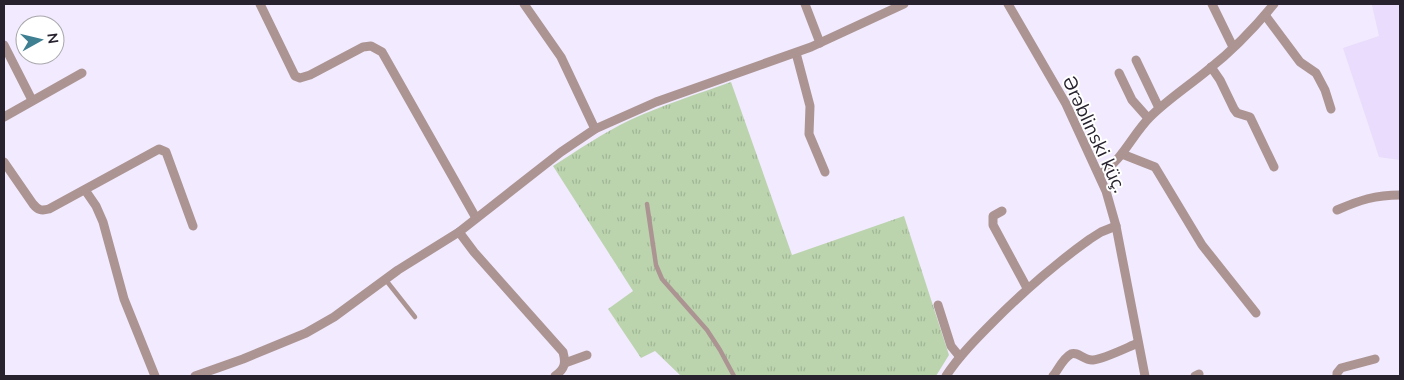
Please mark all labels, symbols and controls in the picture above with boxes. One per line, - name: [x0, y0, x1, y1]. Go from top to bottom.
- north arrow: [15, 15, 65, 65]
- text: N: [43, 32, 63, 45]
- street label: Ərəblinski küç.: [1057, 72, 1133, 196]

